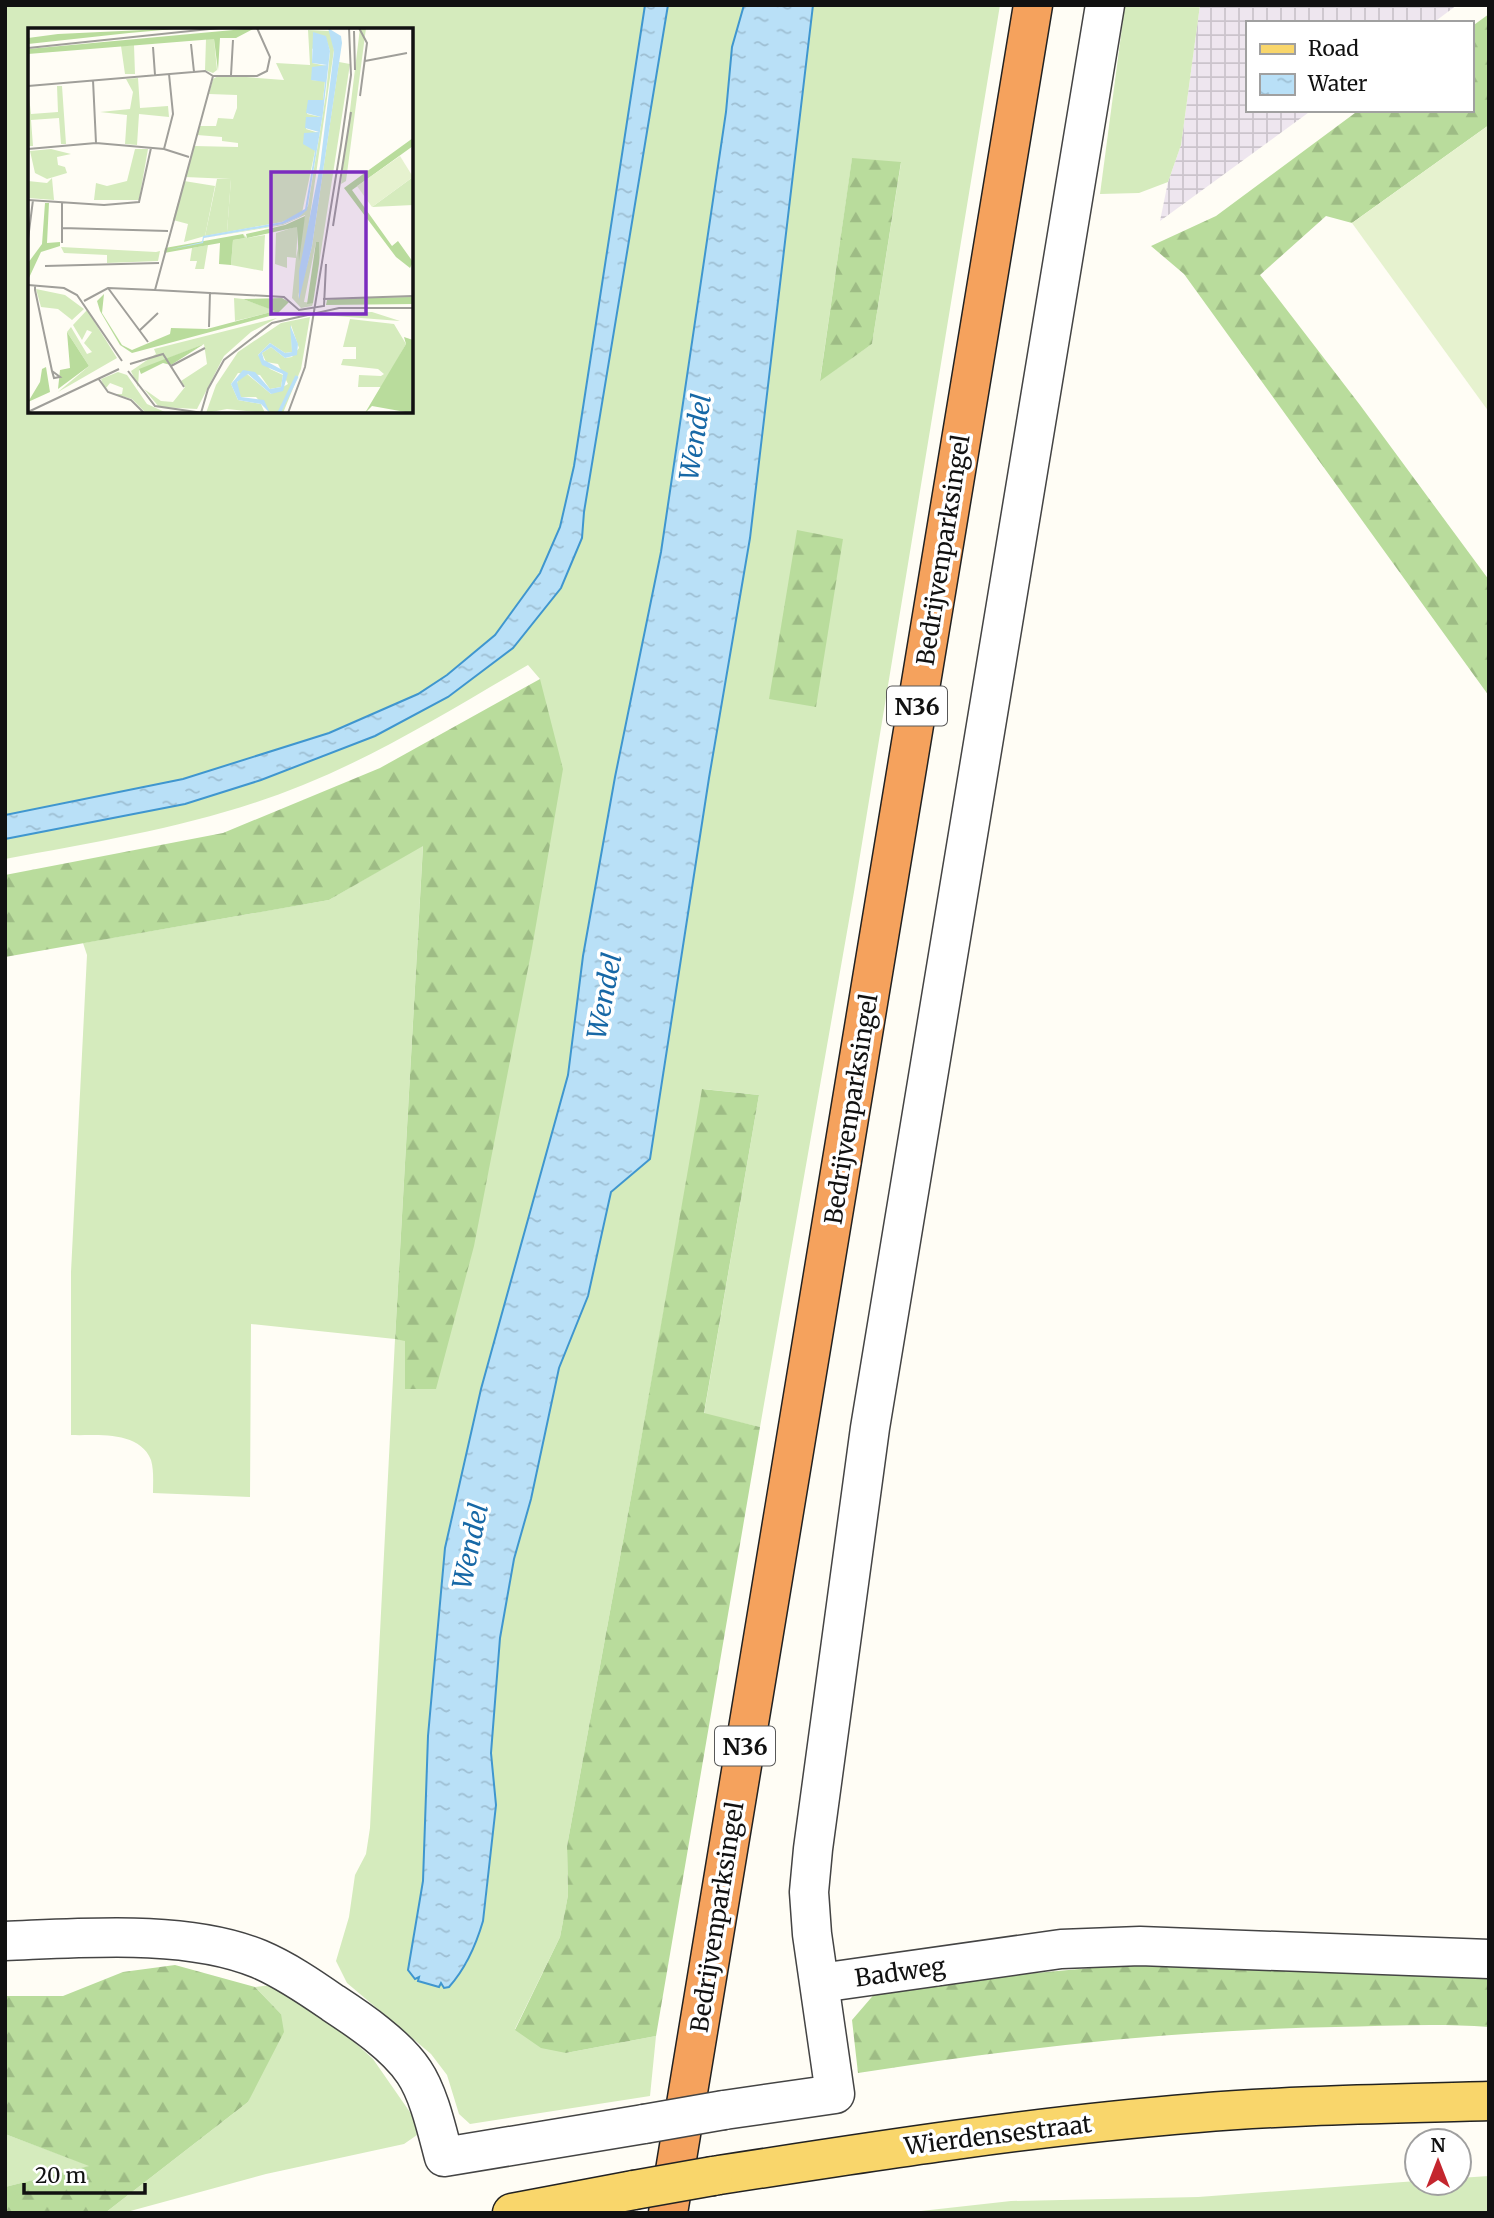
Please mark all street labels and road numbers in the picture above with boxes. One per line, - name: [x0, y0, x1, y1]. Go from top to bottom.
- street label: Bedrijvenparksingel: [909, 432, 977, 668]
- road number: N36: [887, 686, 947, 726]
- street label: Bedrijvenparksingel: [817, 991, 885, 1227]
- road number: N36: [715, 1726, 775, 1765]
- street label: Bedrijvenparksingel: [683, 1799, 751, 2035]
- street label: Badweg: [853, 1950, 948, 1994]
- street label: Wierdensestraat: [901, 2108, 1094, 2162]

